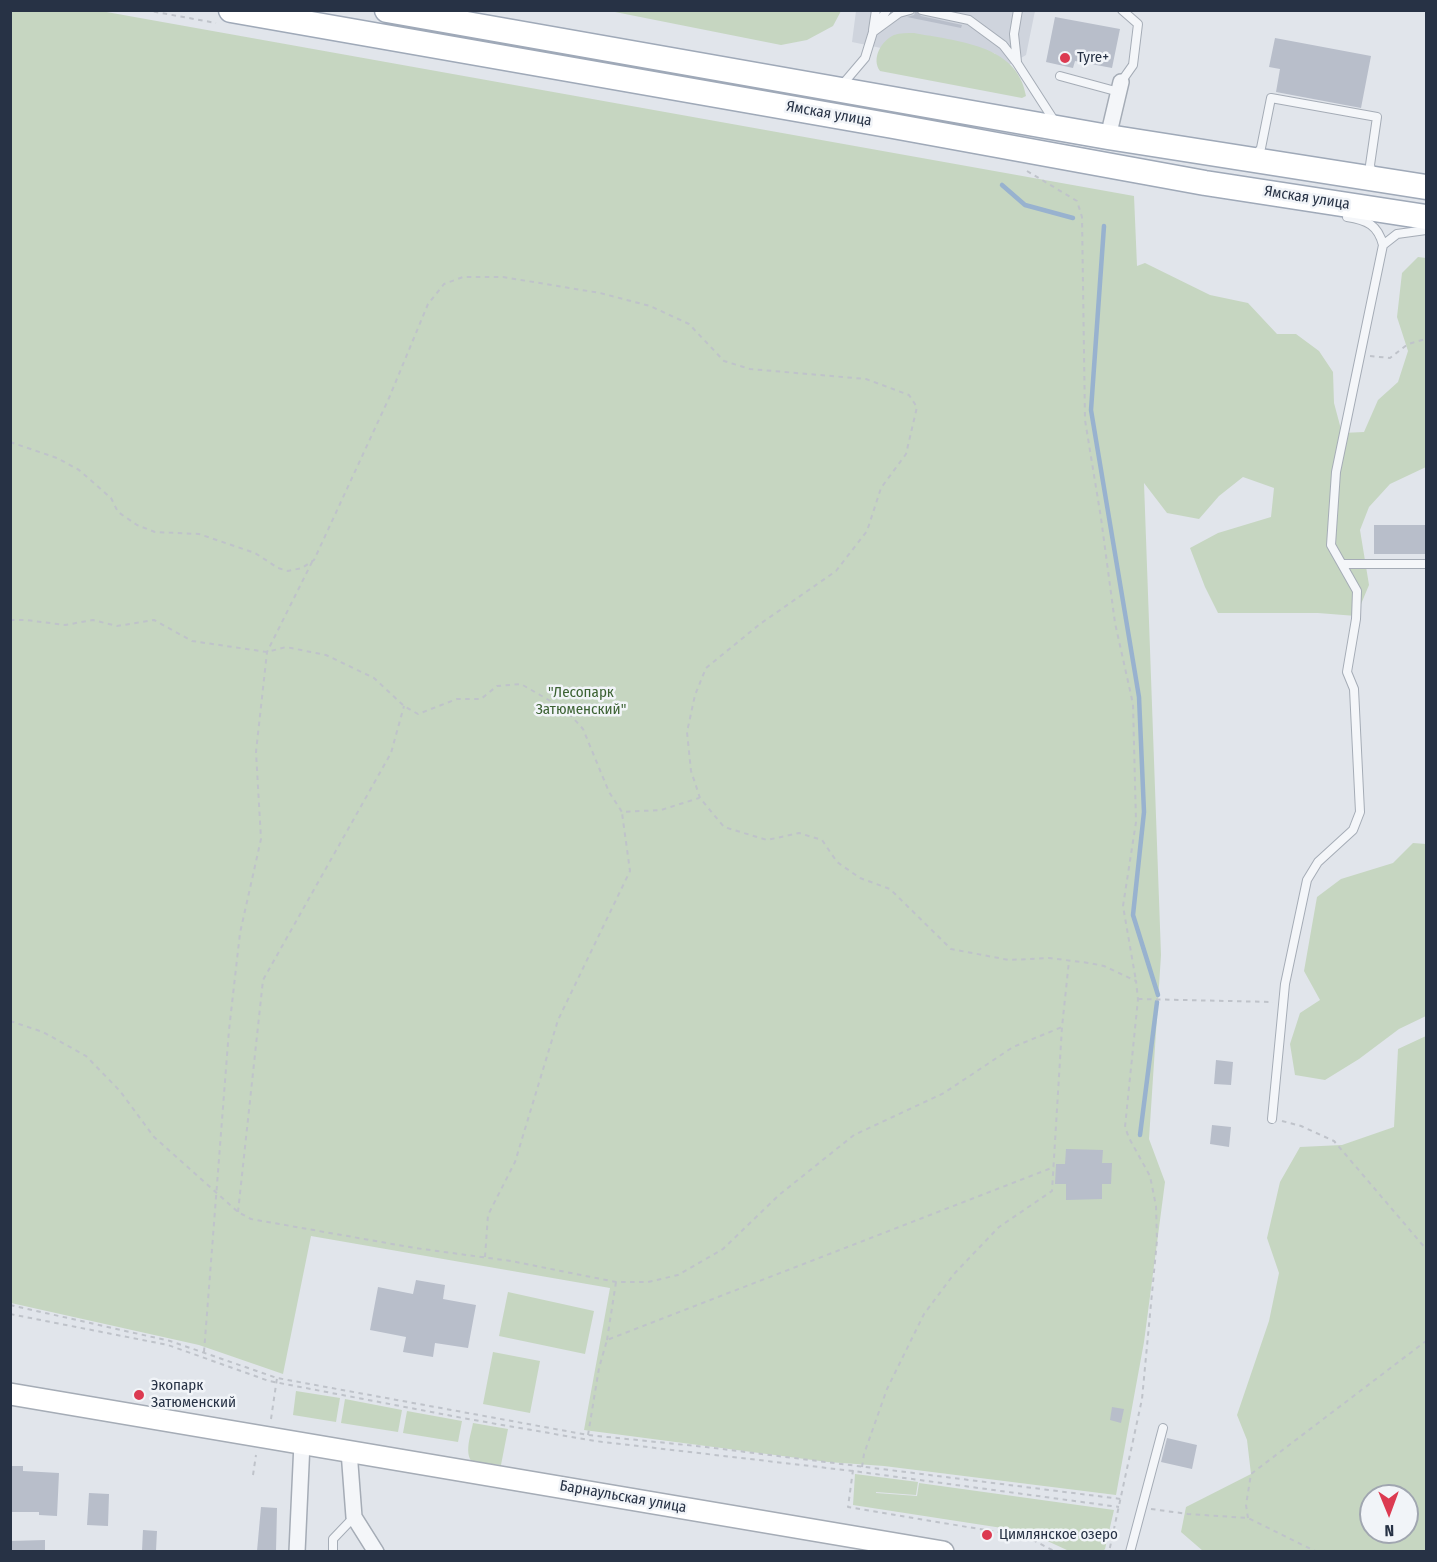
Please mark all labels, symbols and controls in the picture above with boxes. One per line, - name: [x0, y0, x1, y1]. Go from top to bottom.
- place label: Tyre+: [1077, 49, 1109, 67]
- marker: Tyre+: [1058, 51, 1072, 65]
- street label: Ямская улица: [785, 98, 873, 130]
- street label: Ямская улица: [1263, 182, 1351, 214]
- park label: "Лесопарк Затюменский": [536, 684, 626, 719]
- place label: Экопарк Затюменский: [151, 1377, 236, 1412]
- marker: Экопарк Затюменский: [132, 1388, 146, 1402]
- street label: Барнаульская улица: [558, 1477, 688, 1517]
- north arrow: [1359, 1484, 1419, 1544]
- text: N: [1384, 1521, 1394, 1540]
- place label: Цимлянское озеро: [999, 1526, 1118, 1544]
- marker: Цимлянское озеро: [980, 1528, 994, 1542]

